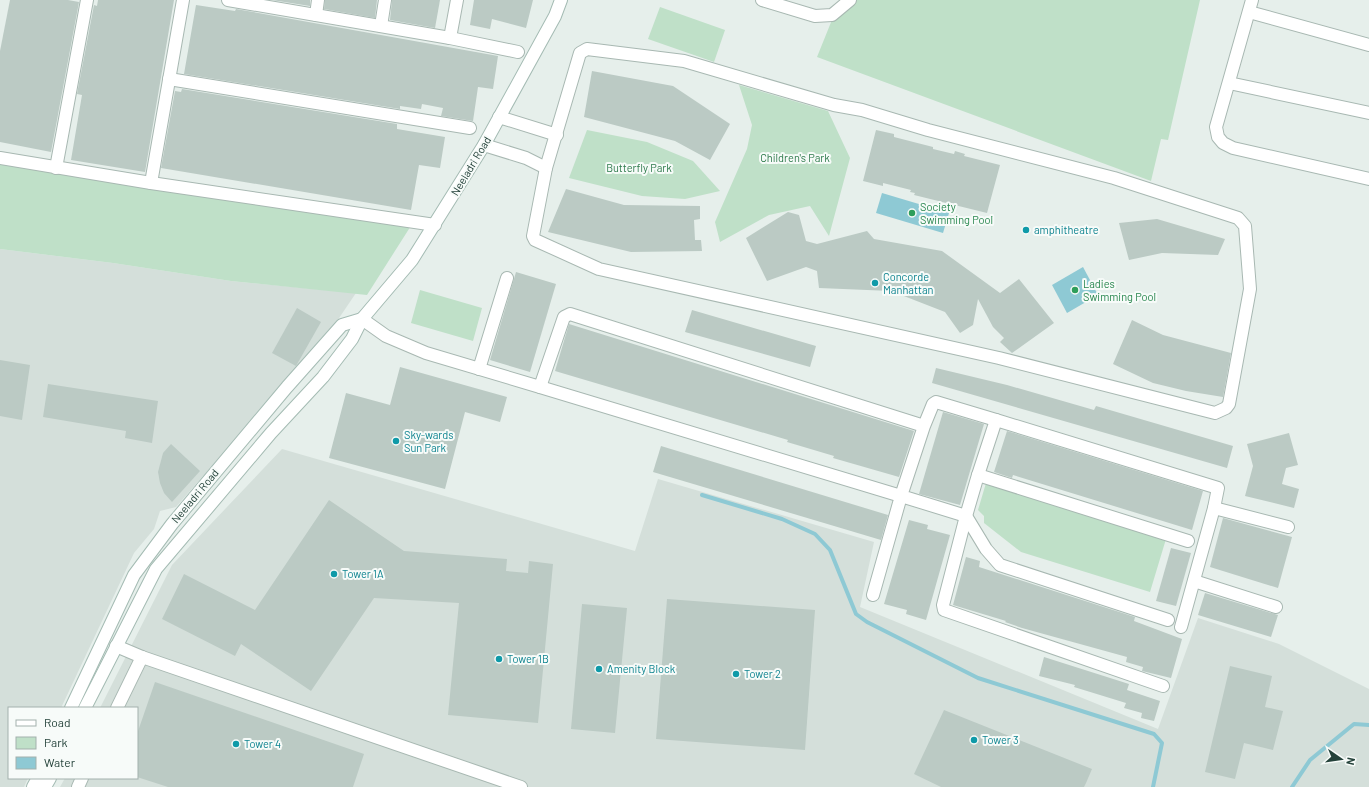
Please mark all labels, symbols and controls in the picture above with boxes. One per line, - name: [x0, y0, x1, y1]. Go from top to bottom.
- street label: Neeladri Road: [448, 134, 493, 198]
- park label: Children's Park: [760, 151, 830, 164]
- park label: Butterfly Park: [606, 161, 672, 174]
- place label: Society Swimming Pool: [920, 200, 993, 226]
- marker: Society Swimming Pool: [907, 208, 917, 218]
- place label: amphitheatre: [1034, 223, 1099, 236]
- marker: amphitheatre: [1021, 225, 1031, 235]
- place label: Concorde Manhattan: [883, 270, 934, 296]
- place label: Ladies Swimming Pool: [1083, 277, 1156, 303]
- marker: Concorde Manhattan: [870, 278, 880, 288]
- marker: Ladies Swimming Pool: [1070, 285, 1080, 295]
- place label: Sky-wards Sun Park: [404, 428, 454, 454]
- marker: Sky-wards Sun Park: [391, 436, 401, 446]
- street label: Neeladri Road: [168, 466, 221, 525]
- place label: Tower 1A: [342, 567, 384, 580]
- marker: Tower 1A: [329, 569, 339, 579]
- place label: Tower 1B: [507, 652, 549, 665]
- marker: Tower 1B: [494, 654, 504, 664]
- place label: Amenity Block: [607, 662, 676, 675]
- marker: Amenity Block: [594, 664, 604, 674]
- place label: Tower 2: [744, 667, 781, 680]
- marker: Tower 2: [731, 669, 741, 679]
- legend: [8, 707, 138, 779]
- text: Road: [44, 715, 71, 729]
- place label: Tower 3: [982, 733, 1019, 746]
- text: Park: [44, 735, 68, 749]
- marker: Tower 3: [969, 735, 979, 745]
- place label: Tower 4: [244, 737, 281, 750]
- marker: Tower 4: [231, 739, 241, 749]
- north arrow: [1321, 739, 1361, 779]
- text: Water: [44, 755, 76, 769]
- text: N: [1344, 756, 1358, 766]

